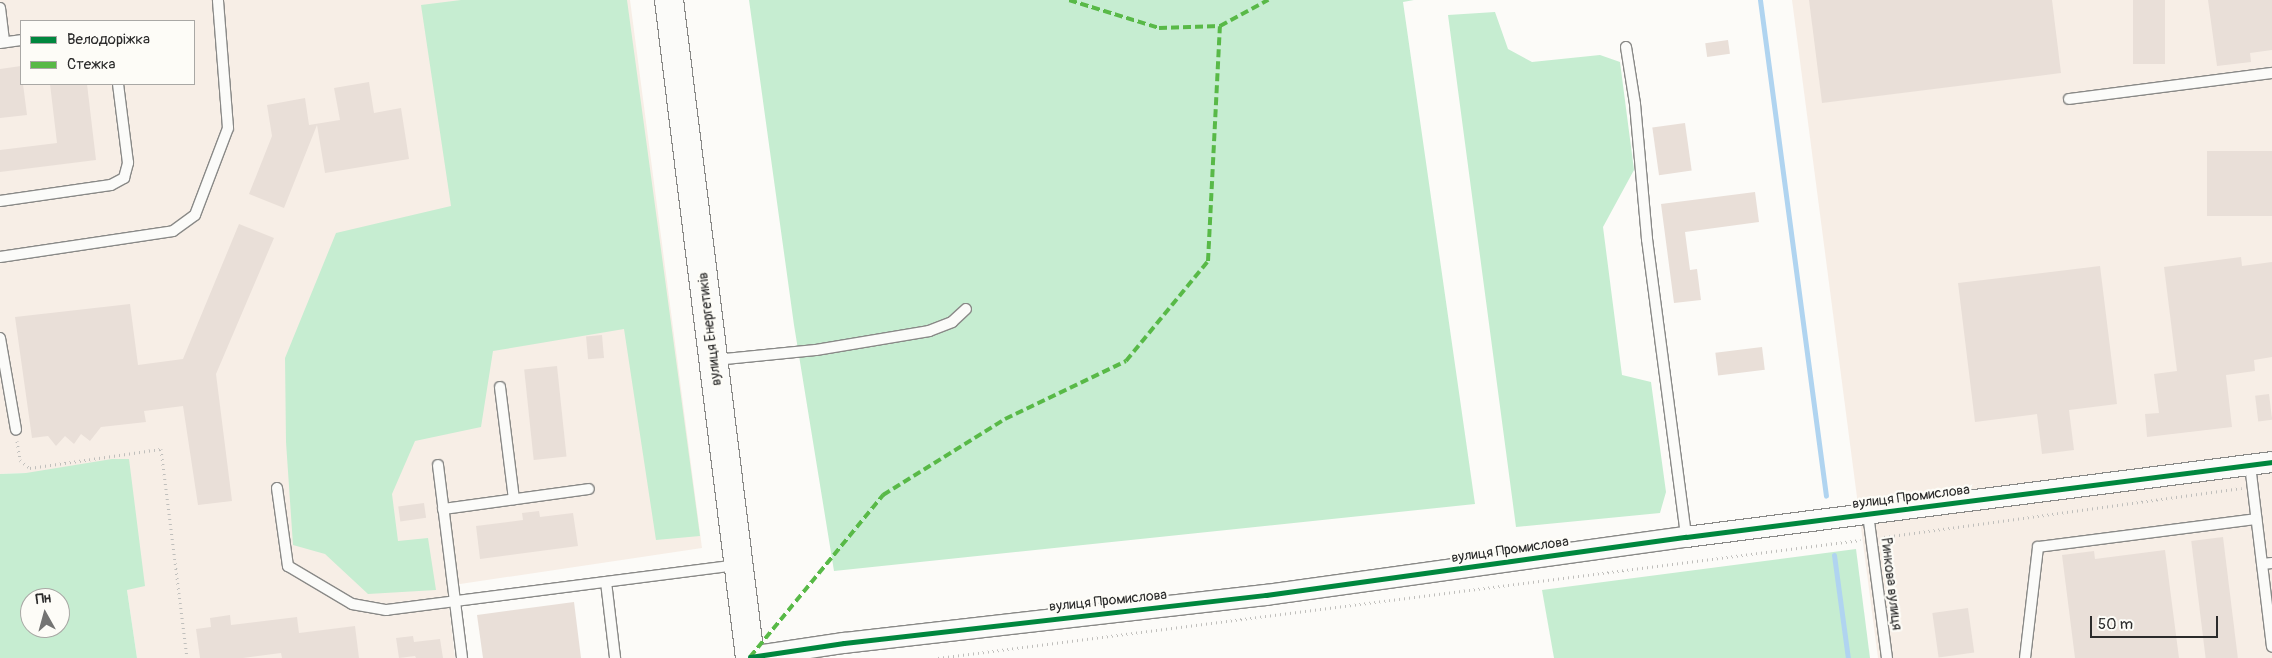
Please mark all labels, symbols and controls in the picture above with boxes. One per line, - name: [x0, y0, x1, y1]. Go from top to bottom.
- legend: [20, 20, 195, 85]
- text: Велодоріжка: [67, 30, 150, 49]
- text: Стежка: [67, 55, 115, 74]
- street label: вулиця Енергетиків: [695, 271, 725, 387]
- street label: вулиця Промислова: [1851, 481, 1971, 513]
- street label: вулиця Промислова: [1450, 533, 1570, 567]
- street label: Ринкова вулиця: [1877, 537, 1905, 631]
- street label: вулиця Промислова: [1048, 586, 1168, 616]
- north arrow: [20, 588, 70, 638]
- text: Пн: [35, 589, 52, 608]
- scale bar: [2092, 606, 2220, 638]
- text: 50 m: [2098, 615, 2133, 634]

